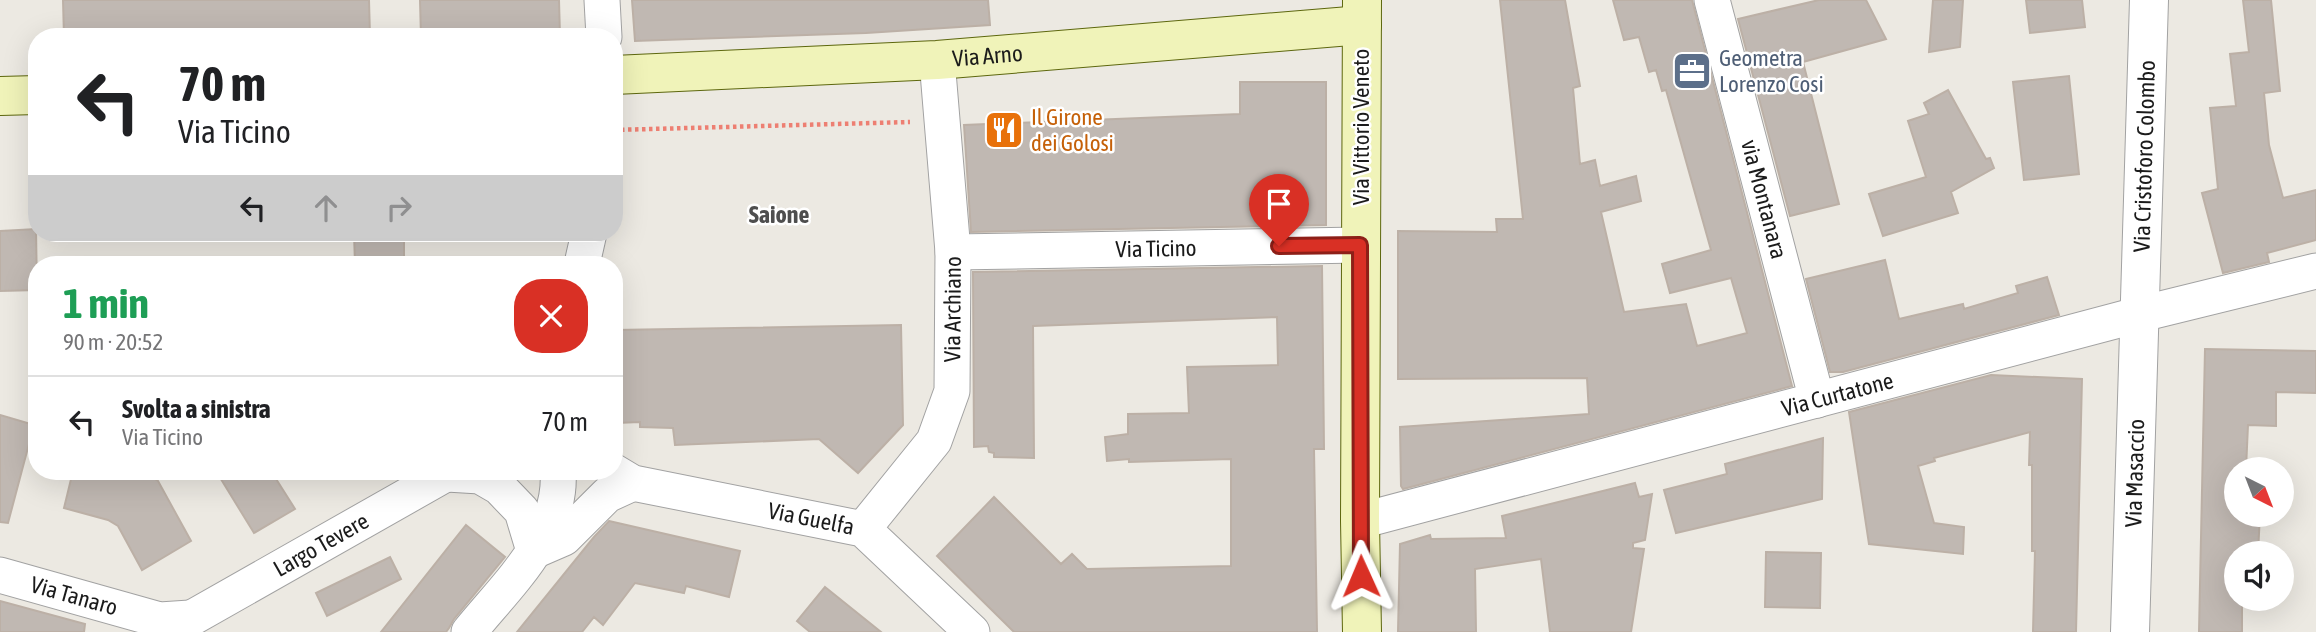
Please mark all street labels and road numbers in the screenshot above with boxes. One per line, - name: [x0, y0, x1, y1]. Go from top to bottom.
- street label: Via Arno: [951, 40, 1024, 72]
- street label: Via Vittorio Veneto: [1348, 49, 1374, 205]
- street label: Via Cristoforo Colombo: [2128, 60, 2160, 253]
- street label: via Montanara: [1736, 137, 1792, 262]
- street label: Via Ticino: [1115, 235, 1197, 262]
- street label: Via Archiano: [939, 256, 966, 362]
- street label: Via Curtatone: [1779, 367, 1896, 422]
- street label: Via Masaccio: [2120, 418, 2149, 528]
- street label: Via Guelfa: [766, 497, 857, 540]
- street label: Largo Tevere: [269, 508, 373, 582]
- street label: Via Tanaro: [28, 571, 121, 620]

